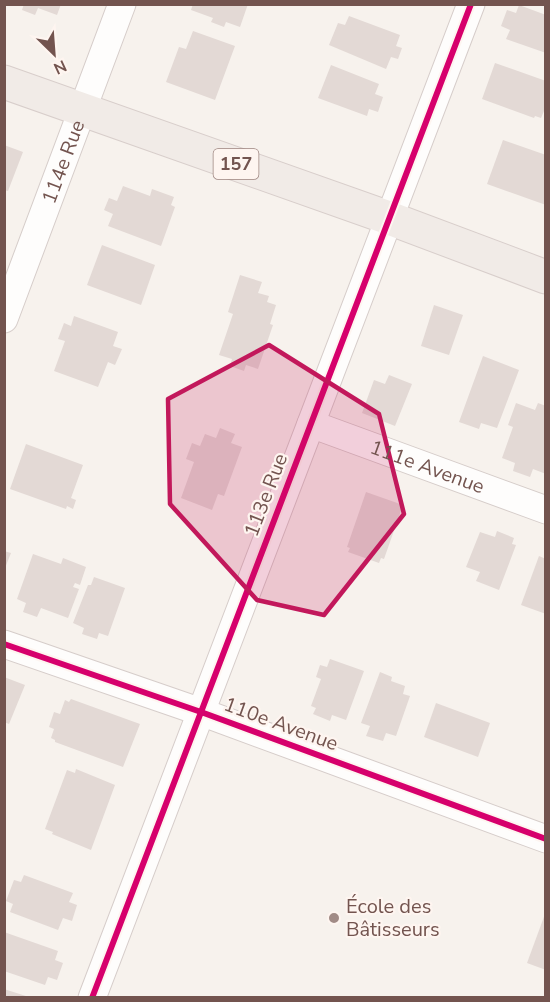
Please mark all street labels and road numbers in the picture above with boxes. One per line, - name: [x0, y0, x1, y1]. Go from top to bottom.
- street label: 114e Rue: [35, 116, 91, 207]
- road number: 157: [214, 149, 258, 179]
- street label: 111e Avenue: [367, 433, 488, 500]
- street label: 113e Rue: [238, 450, 294, 540]
- street label: 110e Avenue: [220, 691, 342, 757]

